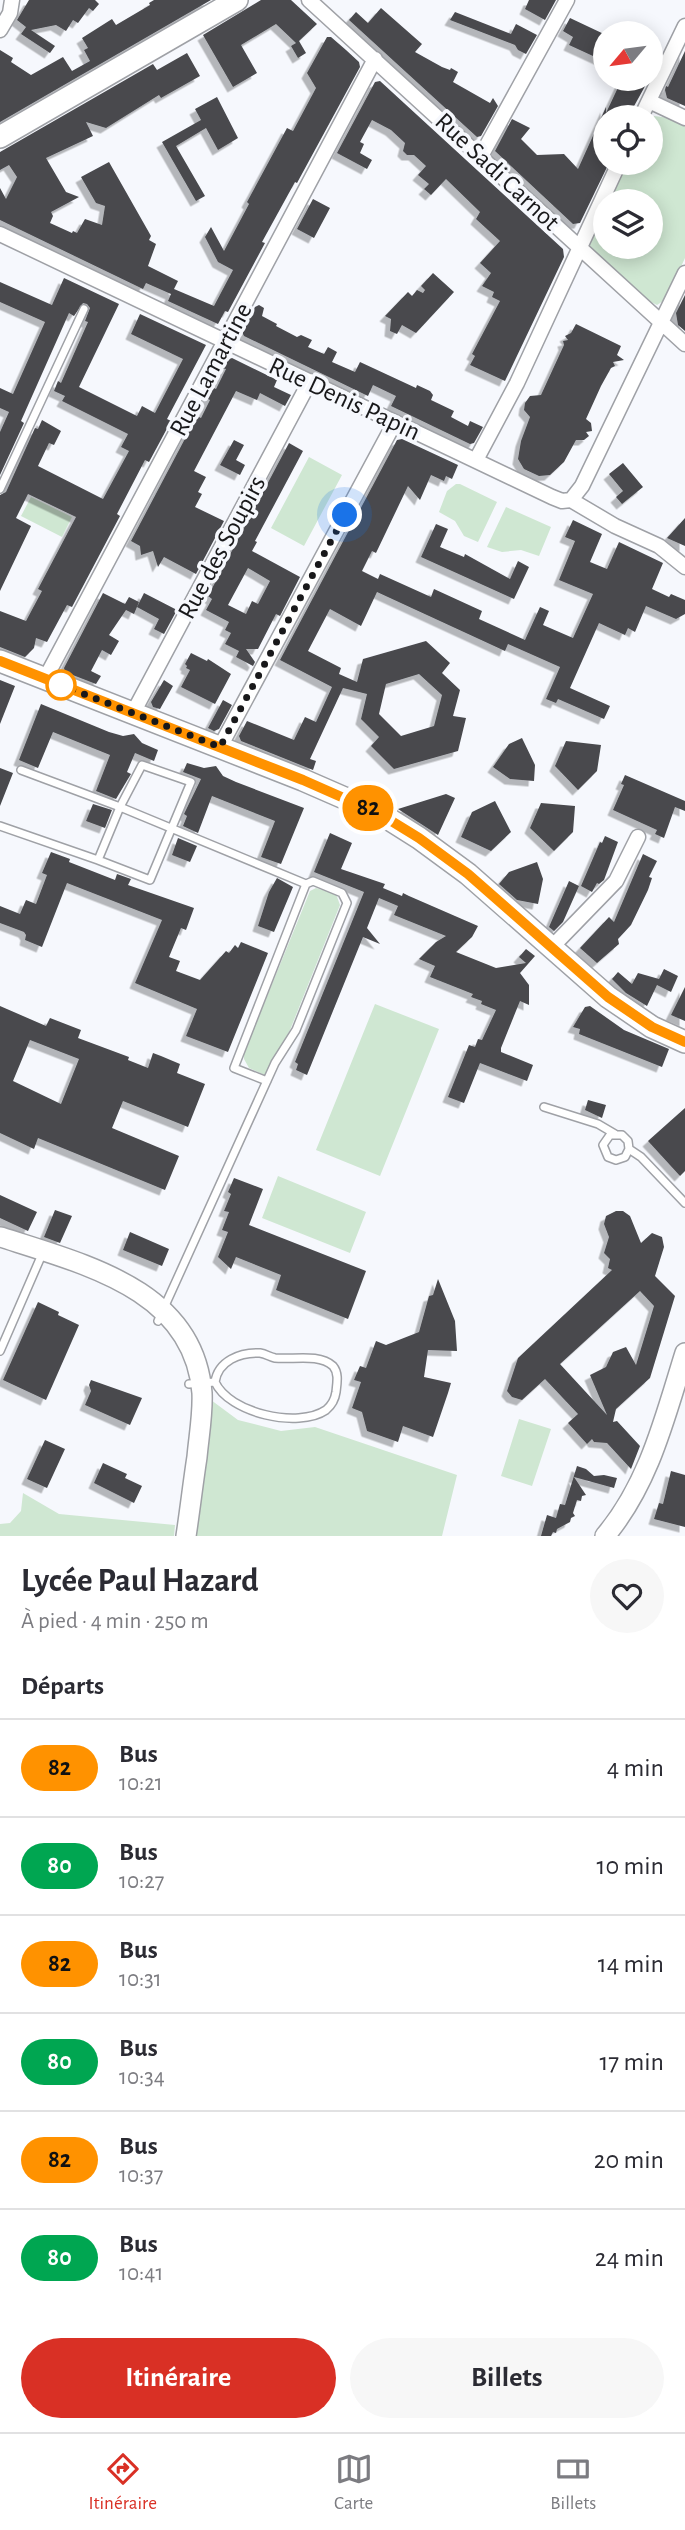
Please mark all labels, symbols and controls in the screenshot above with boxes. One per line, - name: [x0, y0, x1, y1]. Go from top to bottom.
- north arrow: [593, 21, 663, 91]
- map controls: [593, 21, 663, 259]
- button: locate: [593, 105, 663, 175]
- street label: Rue Sadi Carnot: [430, 108, 564, 236]
- button: layers: [593, 189, 663, 259]
- street label: Rue Lamartine: [165, 298, 257, 440]
- street label: Rue Denis Papin: [265, 353, 424, 445]
- street label: Rue des Soupirs: [173, 472, 270, 623]
- your location: [327, 497, 362, 532]
- unlabelled marker: [46, 670, 76, 700]
- line badge: 82: [336, 785, 400, 831]
- text: 82: [356, 796, 380, 820]
- button: heart: [590, 1559, 664, 1633]
- text: Lycée Paul Hazard: [21, 1565, 259, 1598]
- text: À pied · 4 min · 250 m: [21, 1610, 209, 1633]
- text: Départs: [21, 1673, 104, 1699]
- text: Bus: [119, 1741, 158, 1767]
- text: 4 min: [607, 1755, 664, 1781]
- text: 82: [48, 1756, 71, 1780]
- text: 10:21: [119, 1772, 163, 1795]
- text: Bus: [119, 1839, 158, 1865]
- text: 10 min: [597, 1853, 664, 1879]
- text: 80: [47, 1854, 72, 1878]
- text: 10:27: [119, 1870, 164, 1893]
- text: Bus: [119, 1937, 158, 1963]
- text: 14 min: [598, 1951, 664, 1977]
- text: 82: [48, 1952, 71, 1976]
- text: 10:31: [119, 1968, 162, 1991]
- text: Bus: [119, 2035, 158, 2061]
- text: 17 min: [599, 2049, 664, 2075]
- text: 80: [47, 2050, 72, 2074]
- text: 10:34: [119, 2066, 165, 2089]
- text: Bus: [119, 2133, 158, 2159]
- text: 20 min: [594, 2147, 664, 2173]
- text: 82: [48, 2148, 71, 2172]
- text: 10:37: [119, 2164, 163, 2187]
- text: Bus: [119, 2231, 158, 2257]
- text: 24 min: [595, 2245, 664, 2271]
- text: 80: [47, 2246, 72, 2270]
- text: 10:41: [119, 2262, 163, 2285]
- button: Itinéraire: [21, 2338, 336, 2418]
- button: Billets: [350, 2338, 664, 2418]
- tab: Itinéraire: [89, 2450, 157, 2515]
- tab: Carte: [334, 2450, 373, 2515]
- tab: Billets: [550, 2450, 596, 2515]

